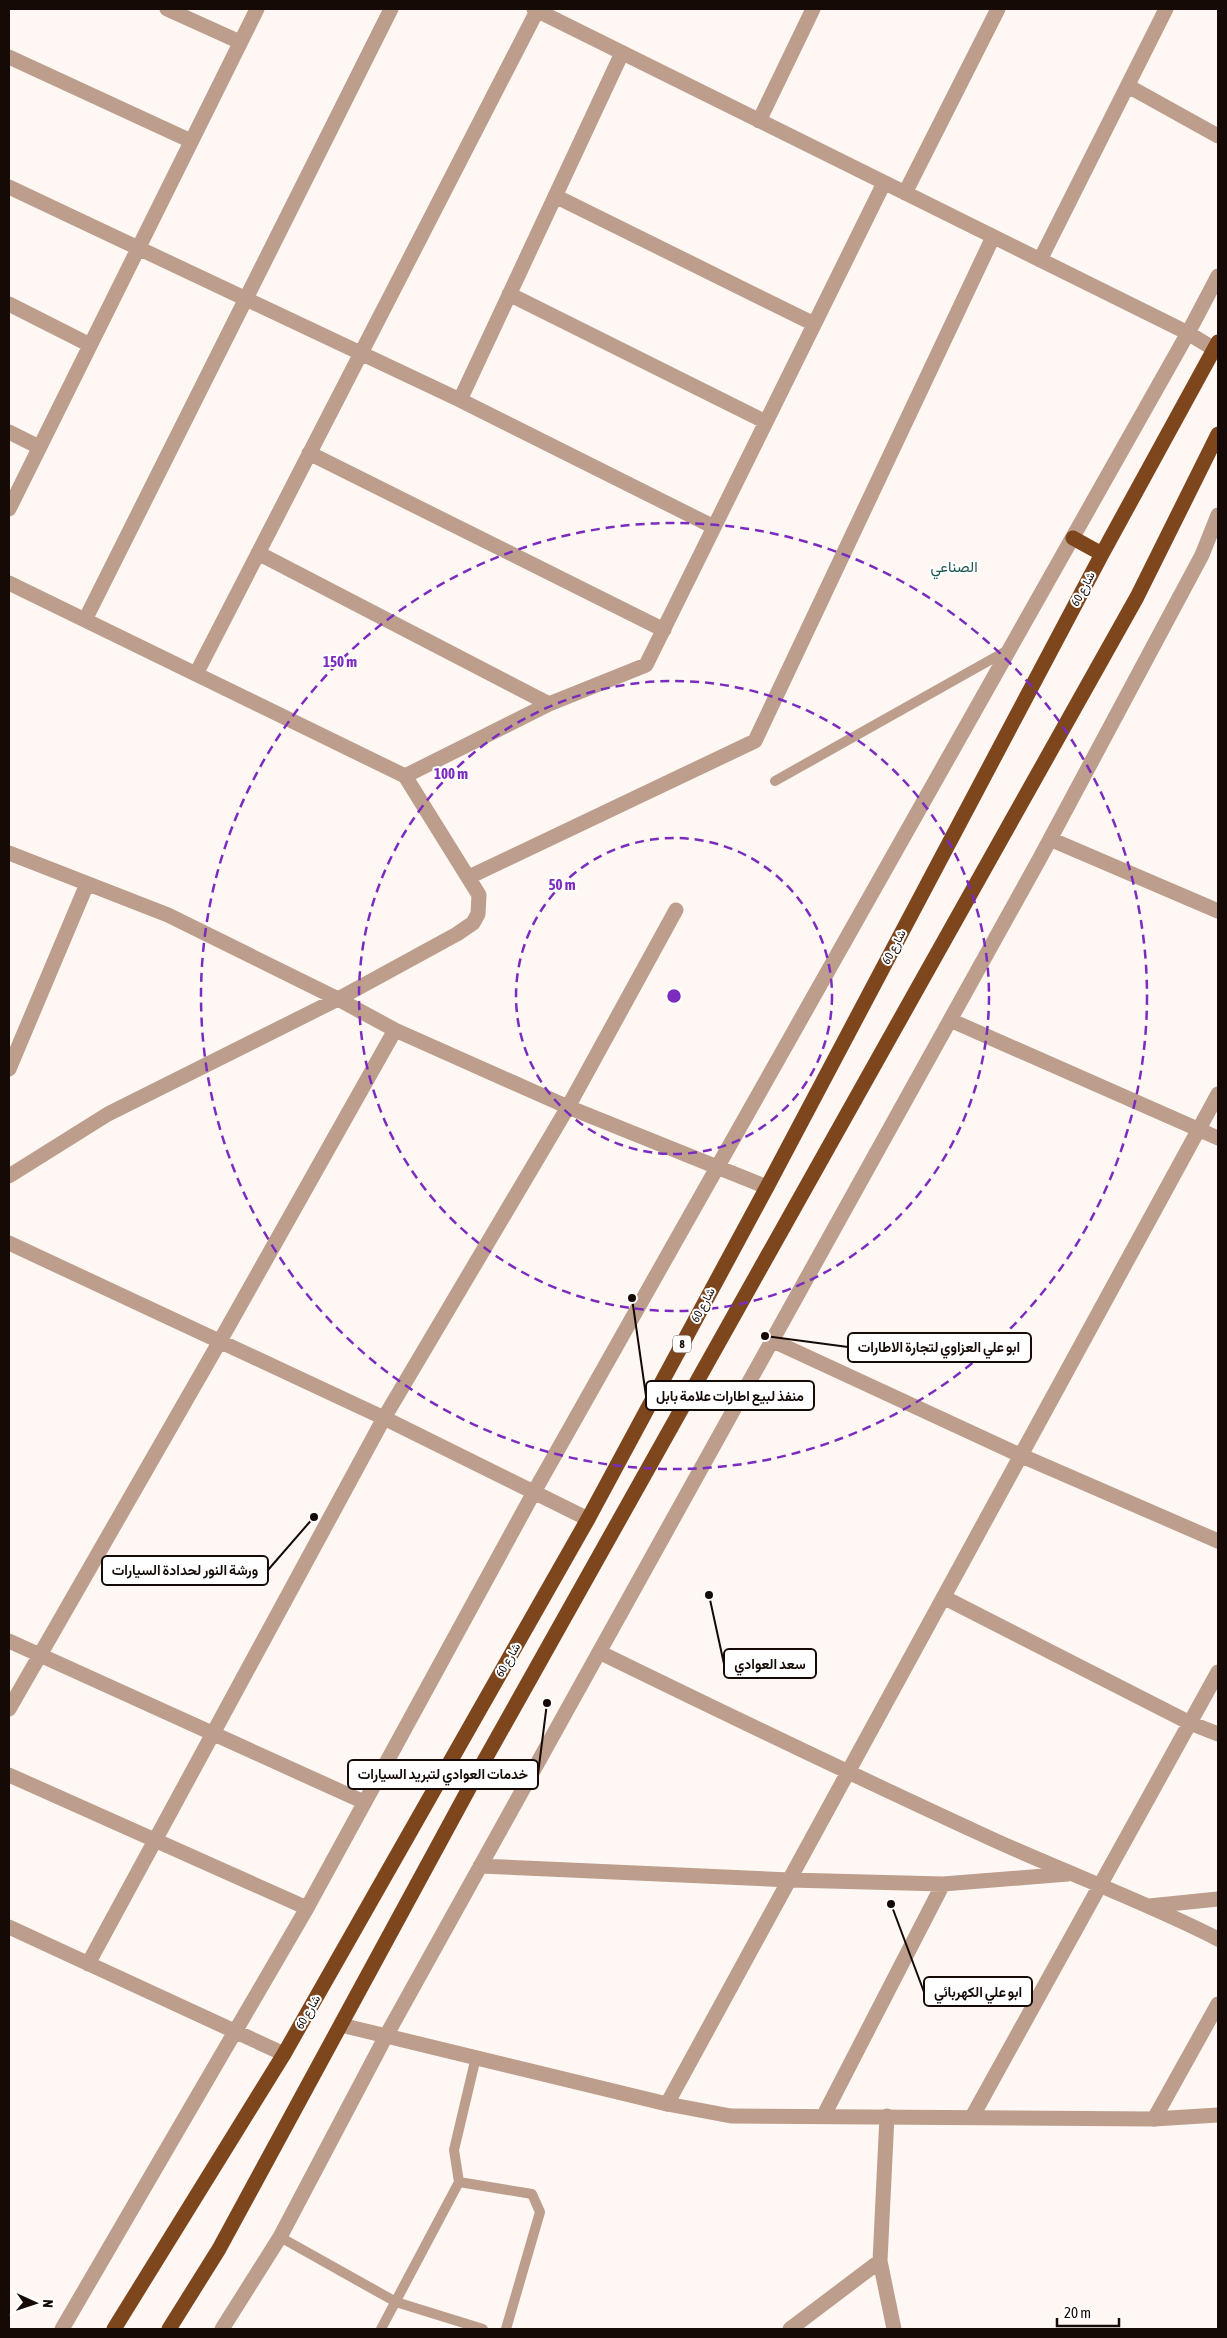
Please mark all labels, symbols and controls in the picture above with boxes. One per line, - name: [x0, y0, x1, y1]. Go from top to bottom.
- district label: الصناعي: [930, 558, 978, 580]
- street label: شارع 60: [1068, 569, 1100, 610]
- text: 150 m: [323, 653, 357, 670]
- text: 100 m: [434, 765, 468, 782]
- text: 50 m: [549, 876, 576, 893]
- street label: شارع 60: [879, 927, 911, 968]
- centre of rings: [665, 987, 683, 1005]
- street label: شارع 60: [688, 1285, 720, 1326]
- callout: ابو علي العزاوي لتجارة الاطارات: [848, 1333, 1031, 1362]
- road number: 8: [673, 1336, 691, 1352]
- text: ابو علي العزاوي لتجارة الاطارات: [858, 1339, 1020, 1359]
- callout: منفذ لبيع اطارات علامة بابل: [646, 1381, 814, 1410]
- text: منفذ لبيع اطارات علامة بابل: [656, 1388, 804, 1406]
- callout: ورشة النور لحدادة السيارات: [102, 1556, 268, 1585]
- text: ورشة النور لحدادة السيارات: [112, 1562, 258, 1579]
- street label: شارع 60: [493, 1640, 525, 1681]
- callout: سعد العوادي: [724, 1649, 816, 1678]
- text: سعد العوادي: [734, 1656, 806, 1676]
- callout: خدمات العوادي لتبريد السيارات: [348, 1760, 538, 1789]
- text: خدمات العوادي لتبريد السيارات: [358, 1766, 529, 1786]
- callout: ابو علي الكهربائي: [924, 1977, 1032, 2006]
- text: ابو علي الكهربائي: [934, 1984, 1022, 2004]
- street label: شارع 60: [293, 1992, 325, 2033]
- north arrow: [10, 2278, 60, 2328]
- scale bar: [1057, 2296, 1120, 2328]
- text: N: [40, 2299, 56, 2308]
- text: 20 m: [1064, 2304, 1091, 2321]

